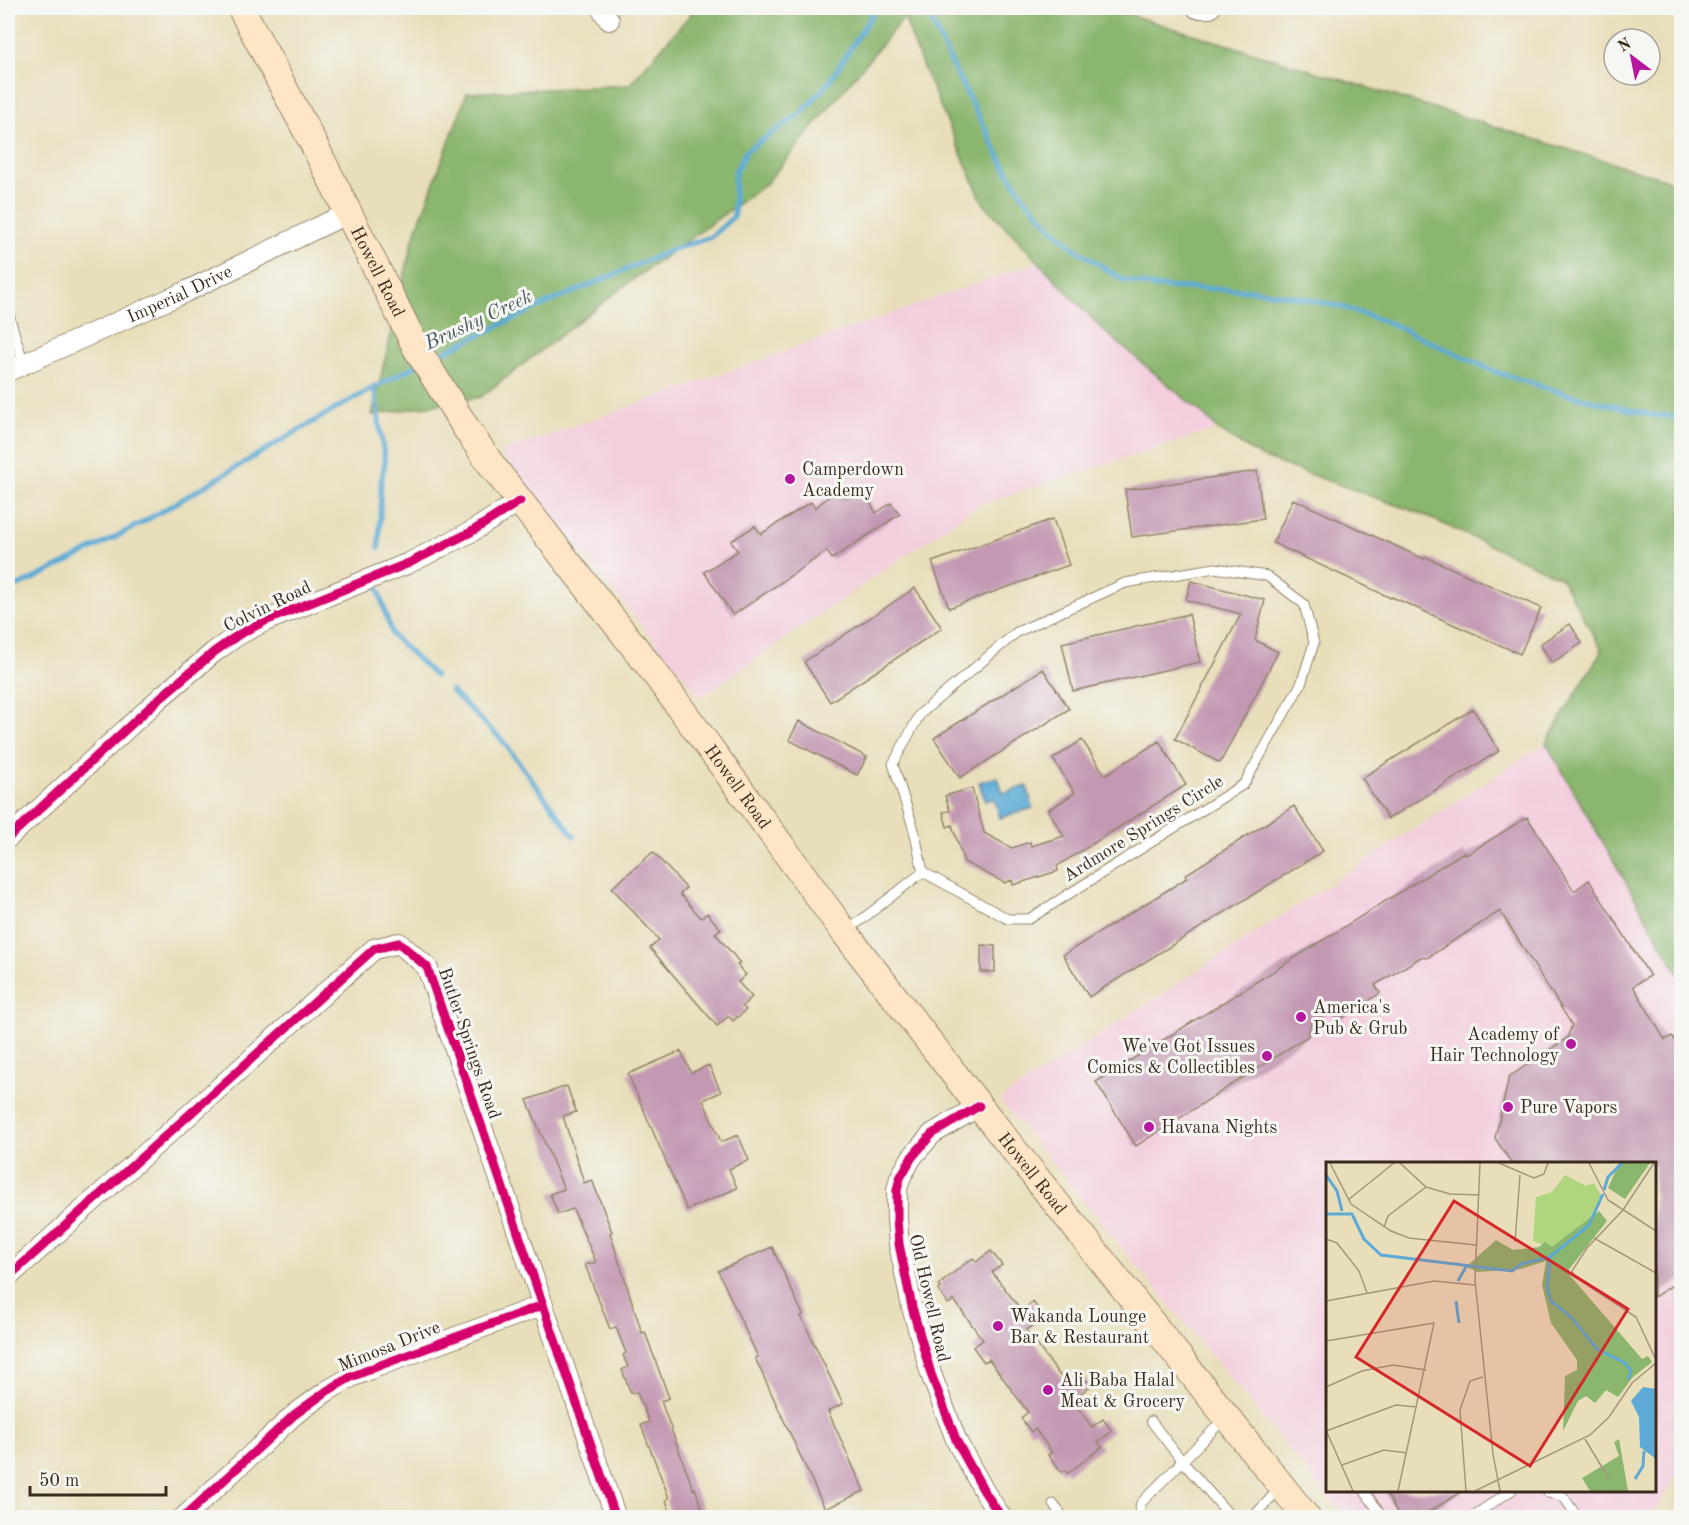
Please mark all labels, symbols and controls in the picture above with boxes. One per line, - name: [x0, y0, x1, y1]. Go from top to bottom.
- north arrow: [1602, 27, 1662, 87]
- text: N: [1616, 36, 1635, 56]
- street label: Howell Road: [347, 224, 407, 320]
- street label: Imperial Drive: [125, 263, 235, 327]
- water label: Brushy Creek: [421, 287, 536, 355]
- place label: Camperdown Academy: [802, 461, 904, 500]
- marker: Camperdown Academy: [783, 472, 797, 486]
- street label: Colvin Road: [221, 578, 314, 636]
- street label: Howell Road: [701, 742, 774, 833]
- street label: Ardmore Springs Circle: [1060, 772, 1227, 885]
- street label: Butler Springs Road: [435, 965, 503, 1121]
- place label: America's Pub & Grub: [1313, 999, 1407, 1038]
- marker: America's Pub & Grub: [1294, 1010, 1308, 1024]
- place label: Academy of Hair Technology: [1429, 1026, 1560, 1065]
- marker: Academy of Hair Technology: [1564, 1037, 1578, 1051]
- place label: We've Got Issues Comics & Collectibles: [1087, 1038, 1255, 1077]
- marker: We've Got Issues Comics & Collectibles: [1260, 1049, 1274, 1063]
- place label: Pure Vapors: [1520, 1099, 1618, 1117]
- marker: Pure Vapors: [1501, 1100, 1515, 1114]
- place label: Havana Nights: [1161, 1119, 1278, 1137]
- marker: Havana Nights: [1142, 1120, 1156, 1134]
- street label: Howell Road: [994, 1129, 1070, 1218]
- inset map: [1326, 1162, 1656, 1492]
- street label: Old Howell Road: [906, 1232, 953, 1364]
- place label: Wakanda Lounge Bar & Restaurant: [1010, 1308, 1149, 1347]
- street label: Mimosa Drive: [336, 1318, 443, 1376]
- marker: Wakanda Lounge Bar & Restaurant: [991, 1319, 1005, 1333]
- place label: Ali Baba Halal Meat & Grocery: [1060, 1372, 1186, 1411]
- marker: Ali Baba Halal Meat & Grocery: [1041, 1383, 1055, 1397]
- scale bar: [30, 1459, 166, 1497]
- text: 50 m: [39, 1472, 79, 1490]

